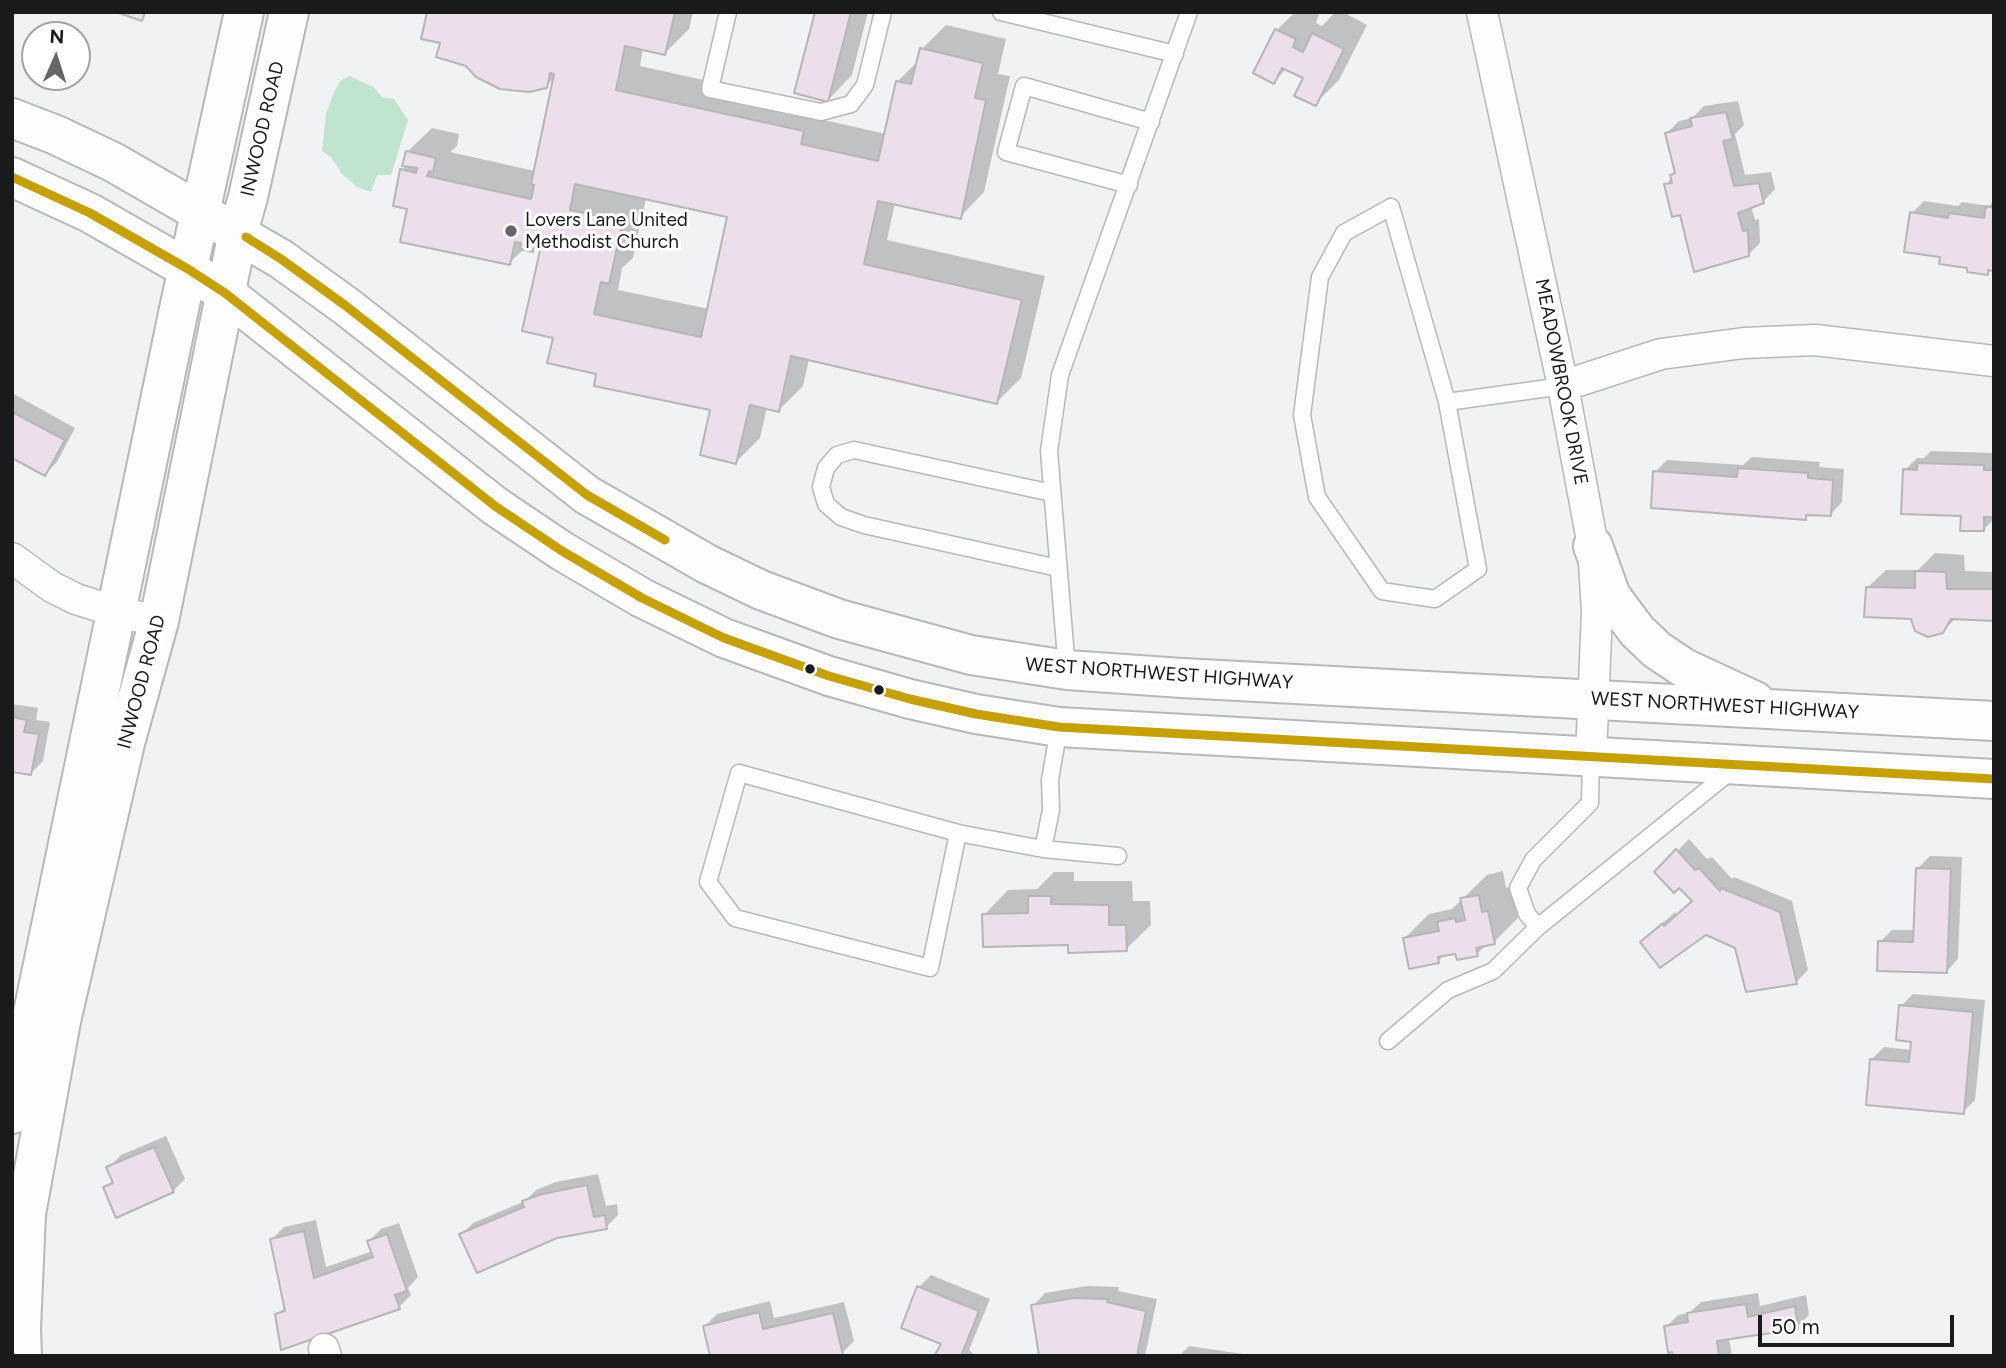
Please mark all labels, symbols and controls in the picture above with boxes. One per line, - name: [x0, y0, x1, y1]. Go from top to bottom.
- north arrow: [21, 21, 91, 91]
- text: N: [49, 25, 65, 48]
- street label: INWOOD ROAD: [236, 59, 290, 199]
- place label: Lovers Lane United Methodist Church: [525, 209, 688, 253]
- marker: Lovers Lane United Methodist Church: [503, 223, 519, 239]
- street label: MEADOWBROOK DRIVE: [1530, 277, 1592, 487]
- street label: INWOOD ROAD: [113, 612, 171, 752]
- street label: WEST NORTHWEST HIGHWAY: [1024, 653, 1294, 695]
- unlabelled marker: [803, 662, 817, 676]
- unlabelled marker: [872, 683, 886, 697]
- street label: WEST NORTHWEST HIGHWAY: [1590, 688, 1860, 724]
- scale bar: [1761, 1302, 1957, 1346]
- text: 50 m: [1771, 1314, 1820, 1339]

